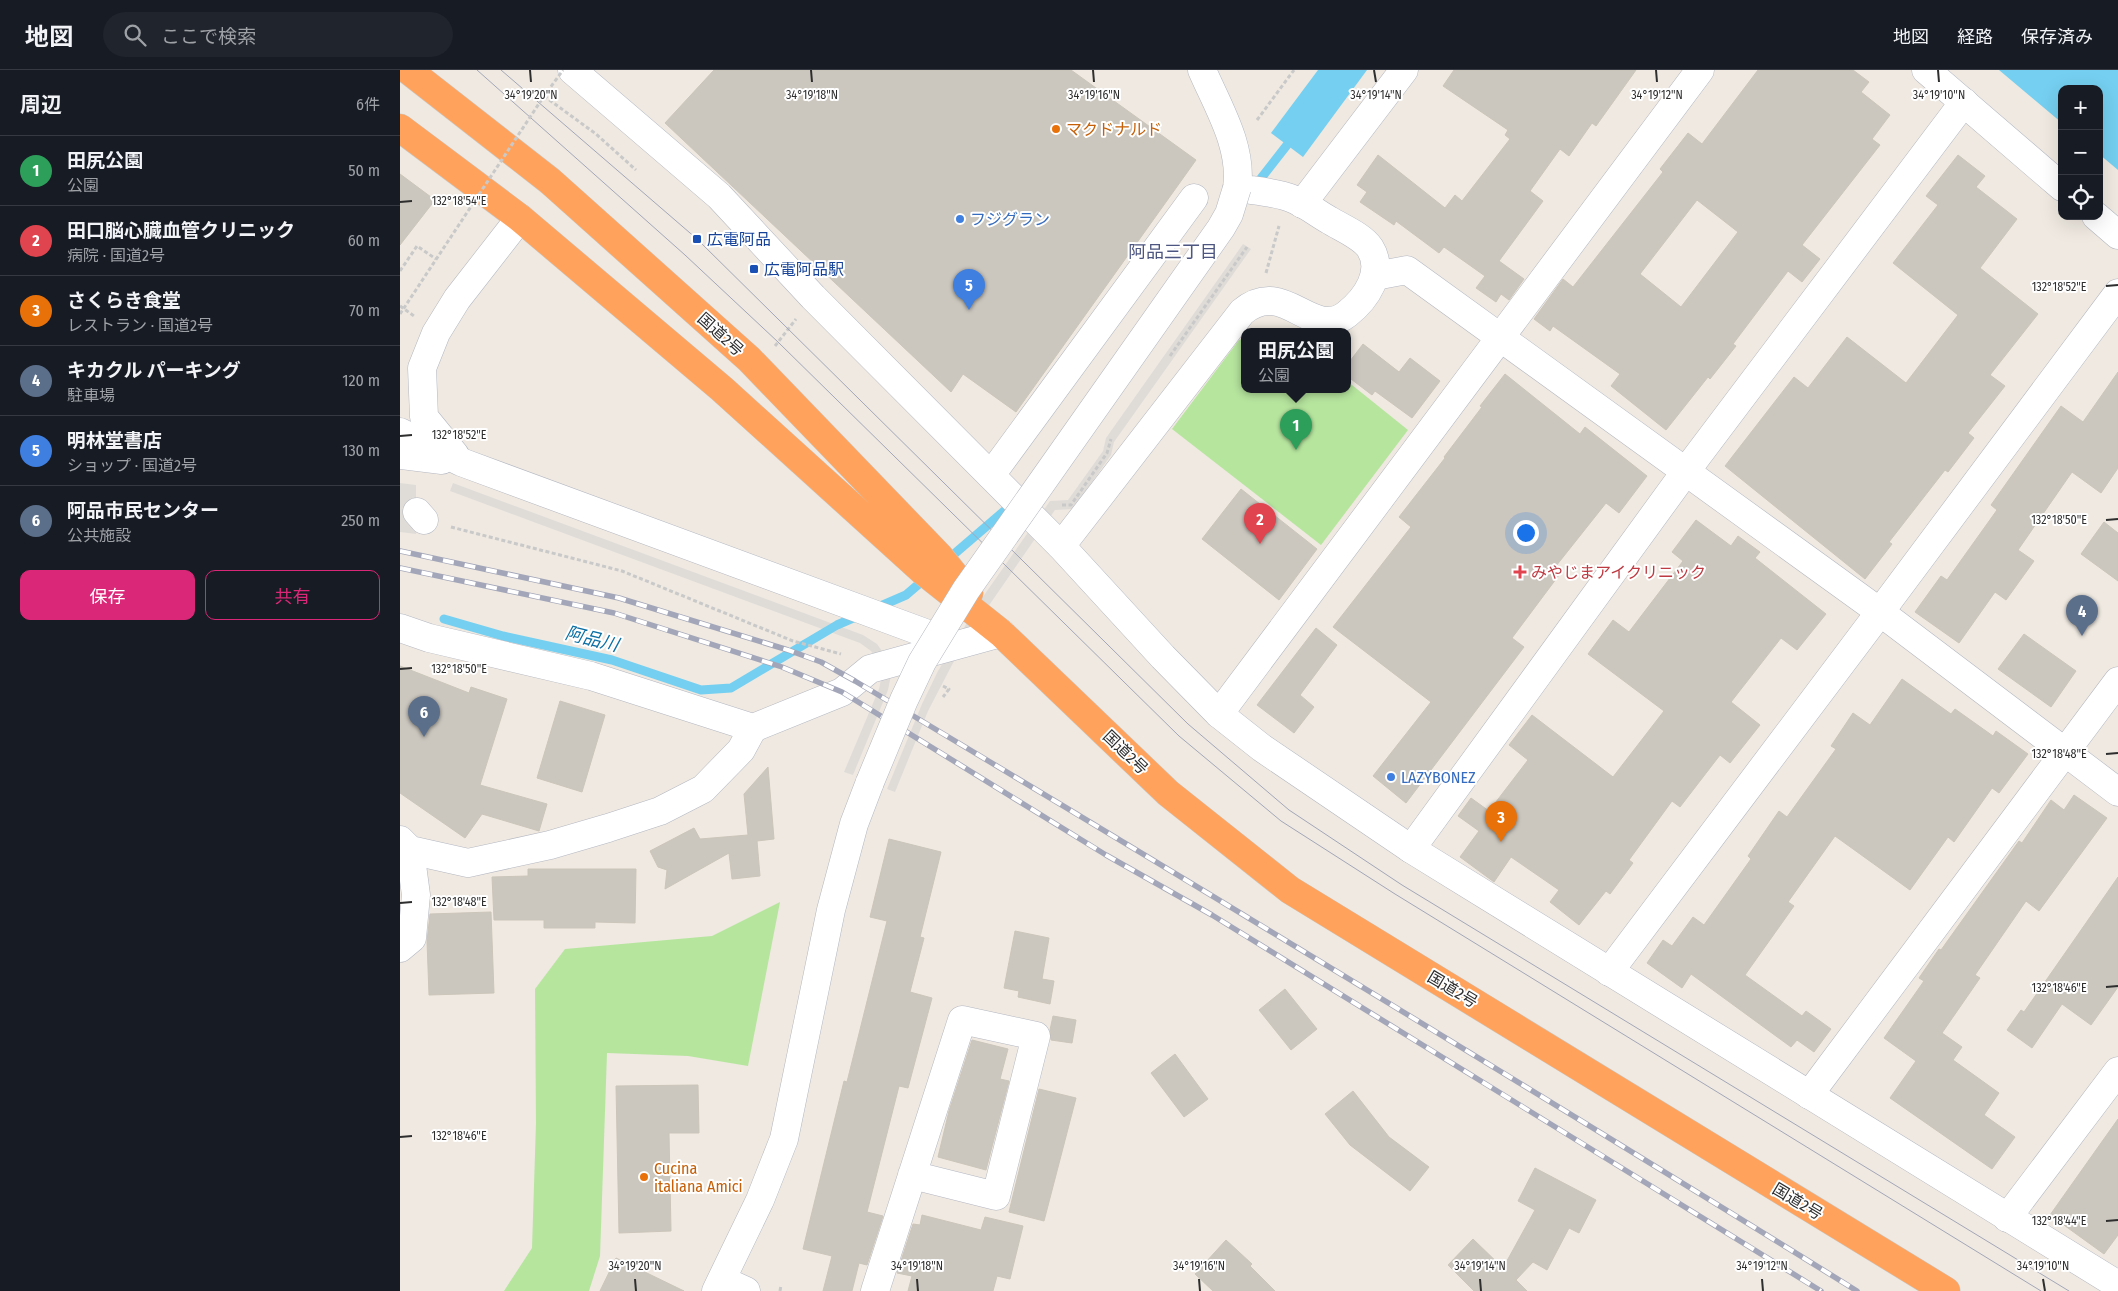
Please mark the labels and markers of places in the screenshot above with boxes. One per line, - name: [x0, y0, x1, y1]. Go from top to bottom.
- place label: マクドナルド: [1066, 120, 1162, 139]
- marker: マクドナルド: [1050, 123, 1062, 135]
- place label: フジグラン: [970, 210, 1050, 229]
- marker: フジグラン: [954, 213, 966, 225]
- place label: 広電阿品: [707, 230, 771, 249]
- marker: 広電阿品: [691, 233, 703, 245]
- place label: 広電阿品駅: [764, 260, 844, 279]
- marker: 広電阿品駅: [748, 263, 760, 275]
- pin: 5: [953, 269, 985, 310]
- pin: 1: [1280, 409, 1312, 450]
- pin: 2: [1244, 503, 1276, 544]
- place label: みやじまアイクリニック: [1531, 563, 1706, 582]
- marker: みやじまアイクリニック: [1513, 565, 1527, 579]
- pin: 4: [2066, 595, 2098, 636]
- pin: 6: [408, 696, 440, 737]
- place label: LAZYBONEZ: [1401, 768, 1475, 787]
- marker: LAZYBONEZ: [1385, 771, 1397, 783]
- pin: 3: [1485, 801, 1517, 842]
- place label: Cucina italiana Amici: [654, 1159, 743, 1196]
- marker: Cucina italiana Amici: [638, 1171, 650, 1183]

